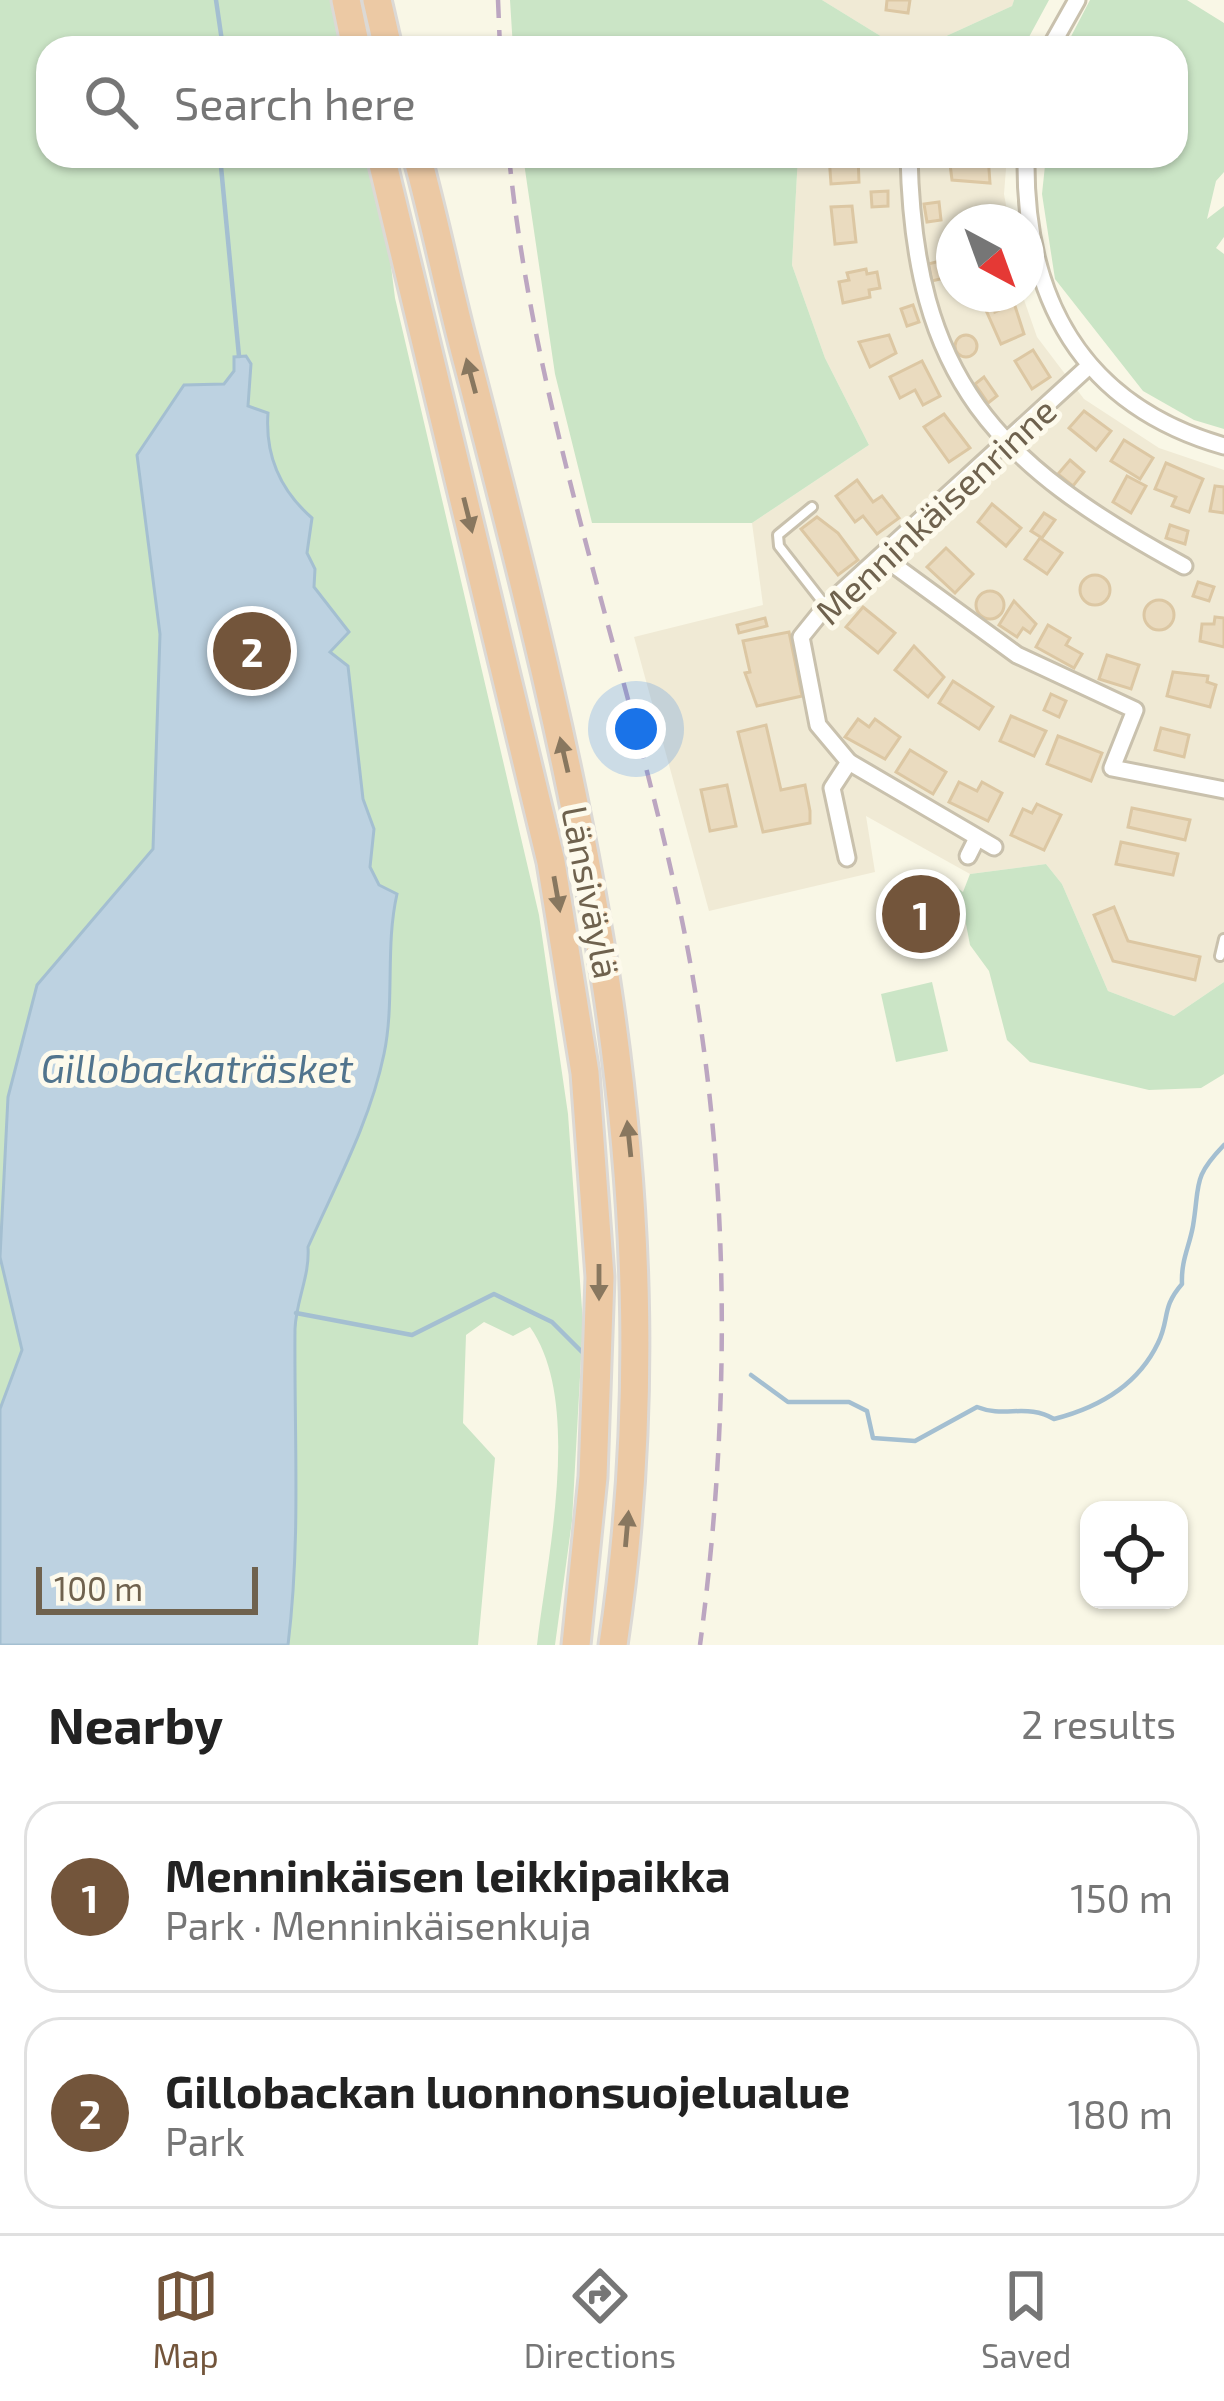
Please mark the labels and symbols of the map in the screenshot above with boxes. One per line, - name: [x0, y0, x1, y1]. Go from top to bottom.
- north arrow: [936, 204, 1044, 312]
- one-way arrow: [461, 358, 480, 395]
- street label: Menninkäisenrinne: [806, 388, 1064, 632]
- one-way arrow: [459, 496, 478, 533]
- pin: 2: [213, 606, 291, 696]
- your location: [606, 699, 666, 759]
- one-way arrow: [554, 736, 573, 774]
- street label: Länsiväylä: [554, 802, 630, 982]
- pin: 1: [882, 869, 960, 959]
- one-way arrow: [548, 876, 566, 914]
- water label: Gillobackaträsket: [41, 1044, 354, 1091]
- one-way arrow: [619, 1120, 638, 1158]
- one-way arrow: [589, 1264, 609, 1302]
- one-way arrow: [618, 1510, 637, 1547]
- scale bar: [36, 1561, 258, 1614]

